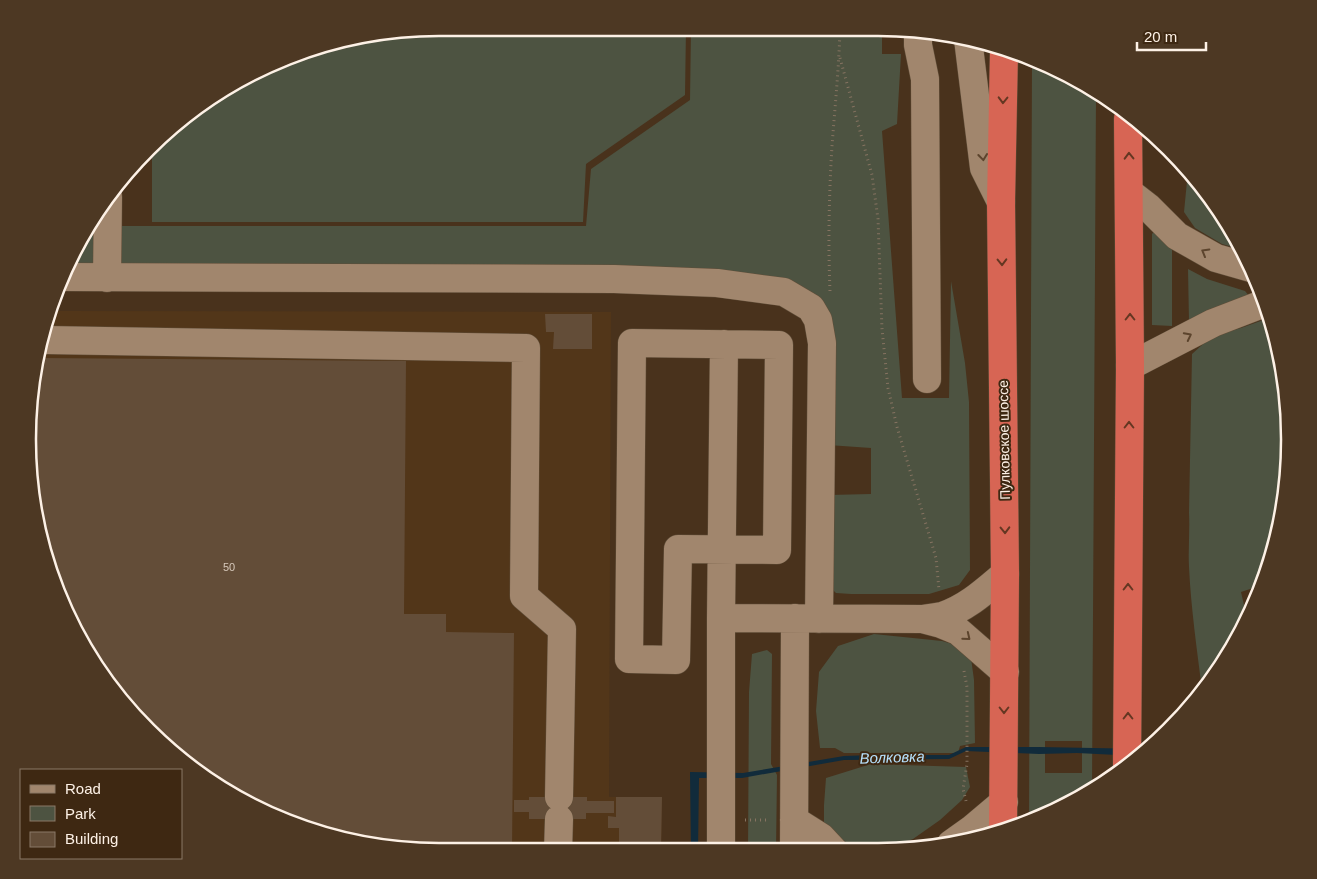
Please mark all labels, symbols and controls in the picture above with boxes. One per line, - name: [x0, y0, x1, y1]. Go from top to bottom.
- scale bar: [1137, 20, 1206, 52]
- text: 20 m: [1144, 28, 1177, 45]
- one-way arrow: [998, 96, 1008, 104]
- one-way arrow: [1124, 152, 1134, 160]
- one-way arrow: [977, 153, 988, 161]
- one-way arrow: [1201, 248, 1210, 258]
- one-way arrow: [997, 258, 1007, 266]
- one-way arrow: [1125, 313, 1135, 321]
- one-way arrow: [1183, 331, 1192, 342]
- street label: Пулковское шоссе: [995, 380, 1013, 500]
- one-way arrow: [1124, 421, 1134, 428]
- one-way arrow: [999, 526, 1010, 534]
- house number: 50: [223, 561, 235, 573]
- one-way arrow: [1123, 583, 1133, 591]
- one-way arrow: [961, 632, 970, 640]
- one-way arrow: [999, 706, 1010, 714]
- one-way arrow: [1123, 712, 1133, 720]
- water label: Волковка: [859, 747, 925, 767]
- legend: [20, 769, 182, 859]
- text: Road: [65, 780, 101, 797]
- text: Park: [65, 805, 96, 822]
- text: Building: [65, 830, 118, 847]

